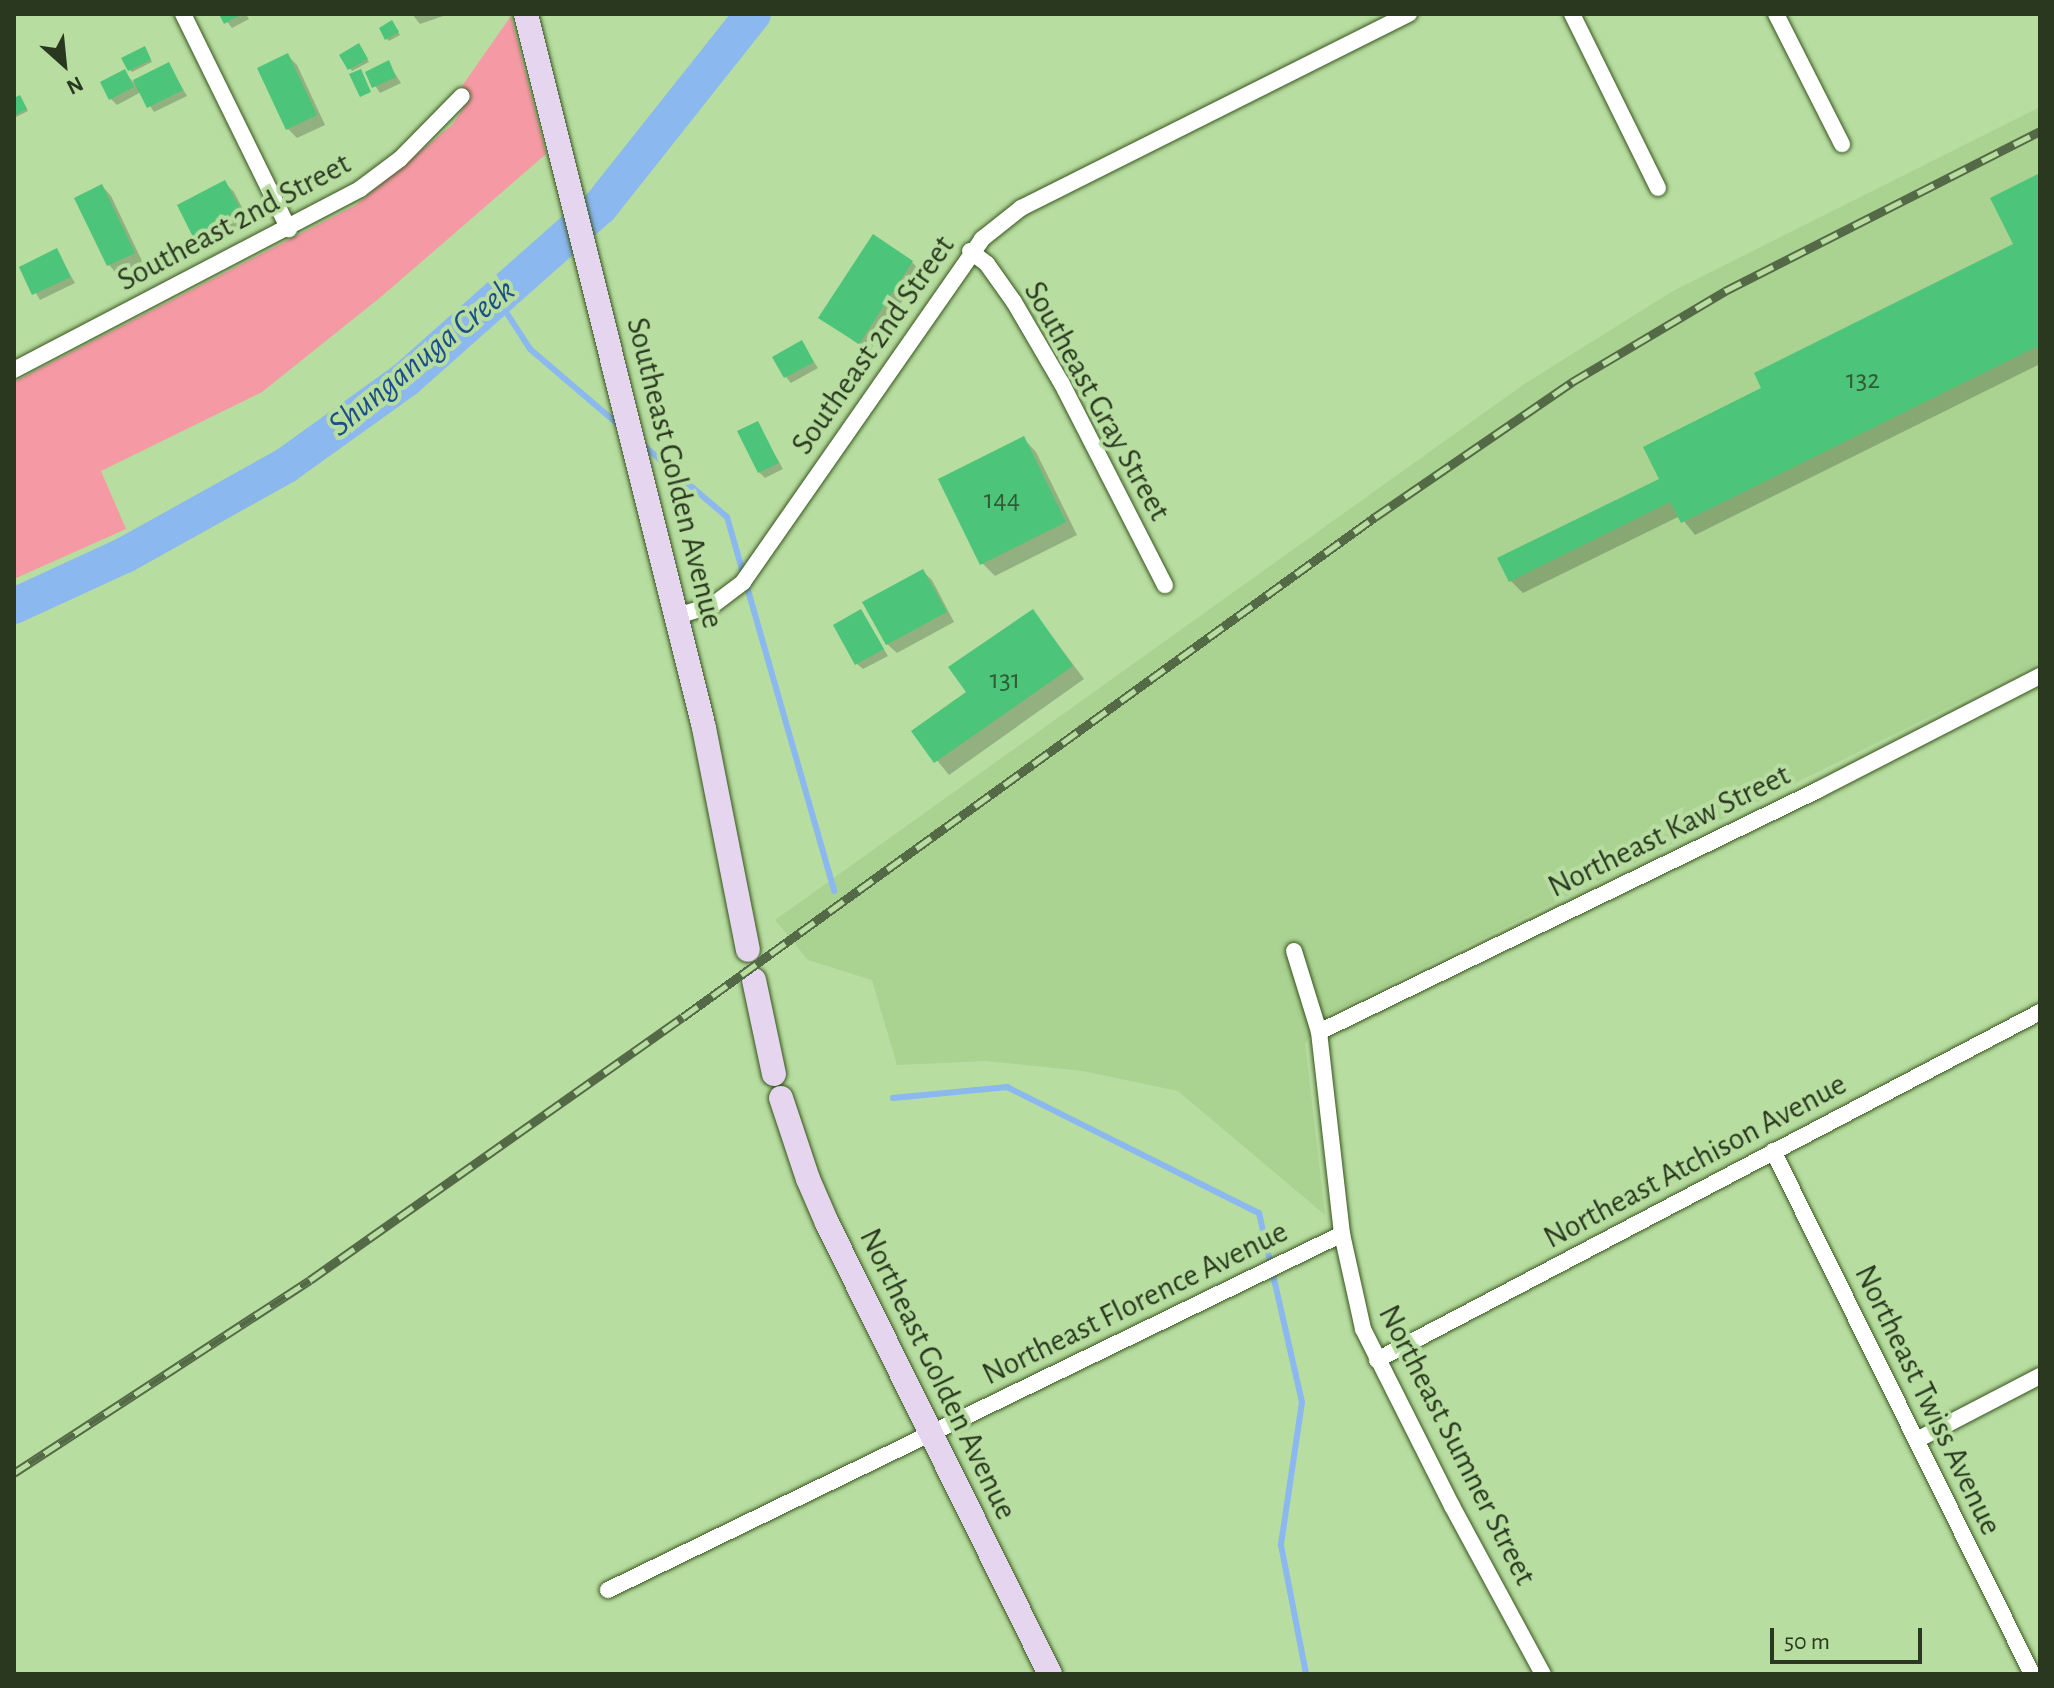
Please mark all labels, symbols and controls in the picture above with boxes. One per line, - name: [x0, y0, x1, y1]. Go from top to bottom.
- north arrow: [24, 24, 104, 104]
- text: N: [63, 72, 87, 99]
- street label: Southeast 2nd Street: [111, 144, 357, 300]
- street label: Southeast 2nd Street: [783, 228, 963, 462]
- water label: Shunganuga Creek: [320, 270, 524, 446]
- street label: Southeast Gray Street: [1015, 275, 1179, 527]
- street label: Southeast Golden Avenue: [618, 314, 732, 632]
- house number: 132: [1846, 363, 1880, 397]
- house number: 144: [984, 483, 1020, 517]
- house number: 131: [990, 663, 1020, 697]
- street label: Northeast Kaw Street: [1542, 756, 1796, 906]
- street label: Northeast Atchison Avenue: [1537, 1065, 1853, 1257]
- street label: Northeast Florence Avenue: [976, 1212, 1294, 1394]
- street label: Northeast Golden Avenue: [851, 1222, 1025, 1526]
- street label: Northeast Twiss Avenue: [1846, 1259, 2010, 1541]
- street label: Northeast Sumner Street: [1370, 1299, 1544, 1591]
- scale bar: [1774, 1612, 1926, 1662]
- text: 50 m: [1784, 1630, 1830, 1654]

